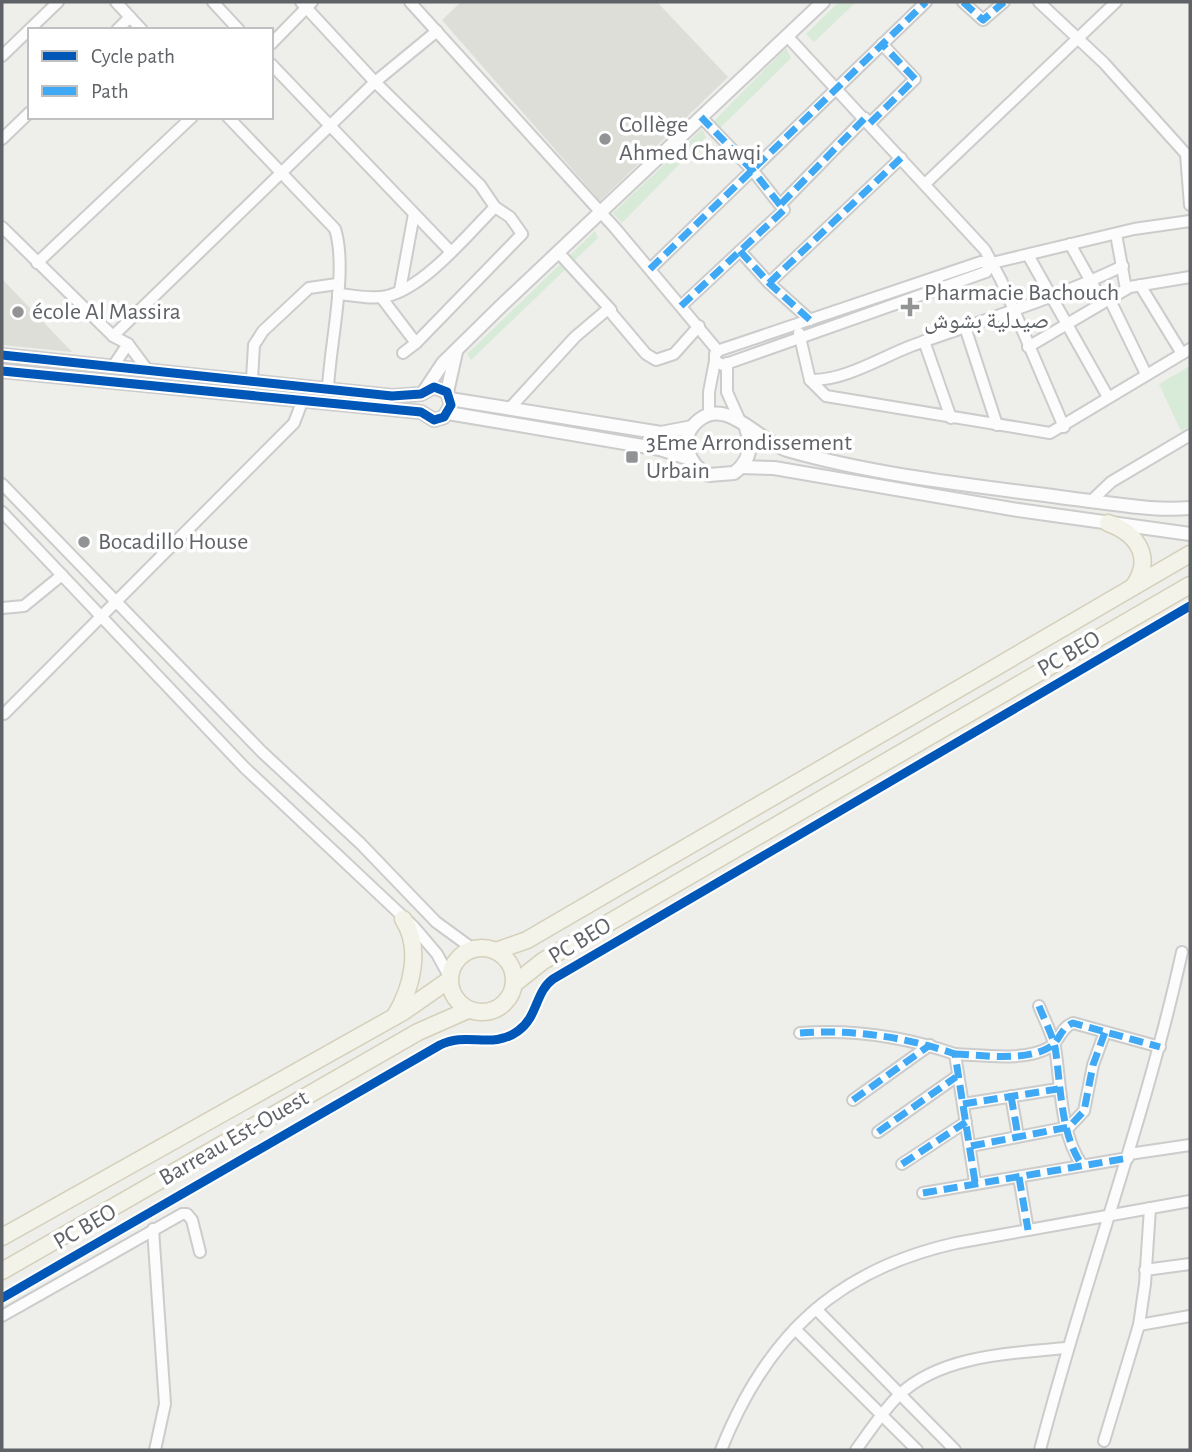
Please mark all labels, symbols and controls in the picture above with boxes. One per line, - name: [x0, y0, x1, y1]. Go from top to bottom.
- legend: [28, 28, 273, 119]
- text: Cycle path: [91, 46, 175, 67]
- text: Path: [91, 81, 129, 102]
- place label: Collège Ahmed Chawqi: [619, 113, 761, 165]
- marker: Collège Ahmed Chawqi: [597, 131, 613, 147]
- place label: Pharmacie Bachouch صيدلية بشوش: [924, 281, 1119, 334]
- marker: Pharmacie Bachouch صيدلية بشوش: [902, 299, 918, 315]
- place label: école Al Massira: [32, 300, 181, 324]
- marker: école Al Massira: [10, 304, 26, 320]
- place label: 3Eme Arrondissement Urbain: [646, 431, 852, 483]
- marker: 3Eme Arrondissement Urbain: [624, 449, 640, 465]
- place label: Bocadillo House: [98, 530, 248, 554]
- marker: Bocadillo House: [76, 534, 92, 550]
- street label: PC BEO: [1033, 627, 1105, 681]
- street label: PC BEO: [545, 913, 615, 969]
- street label: Barreau Est-Ouest: [155, 1085, 313, 1190]
- street label: PC BEO: [49, 1200, 121, 1254]

